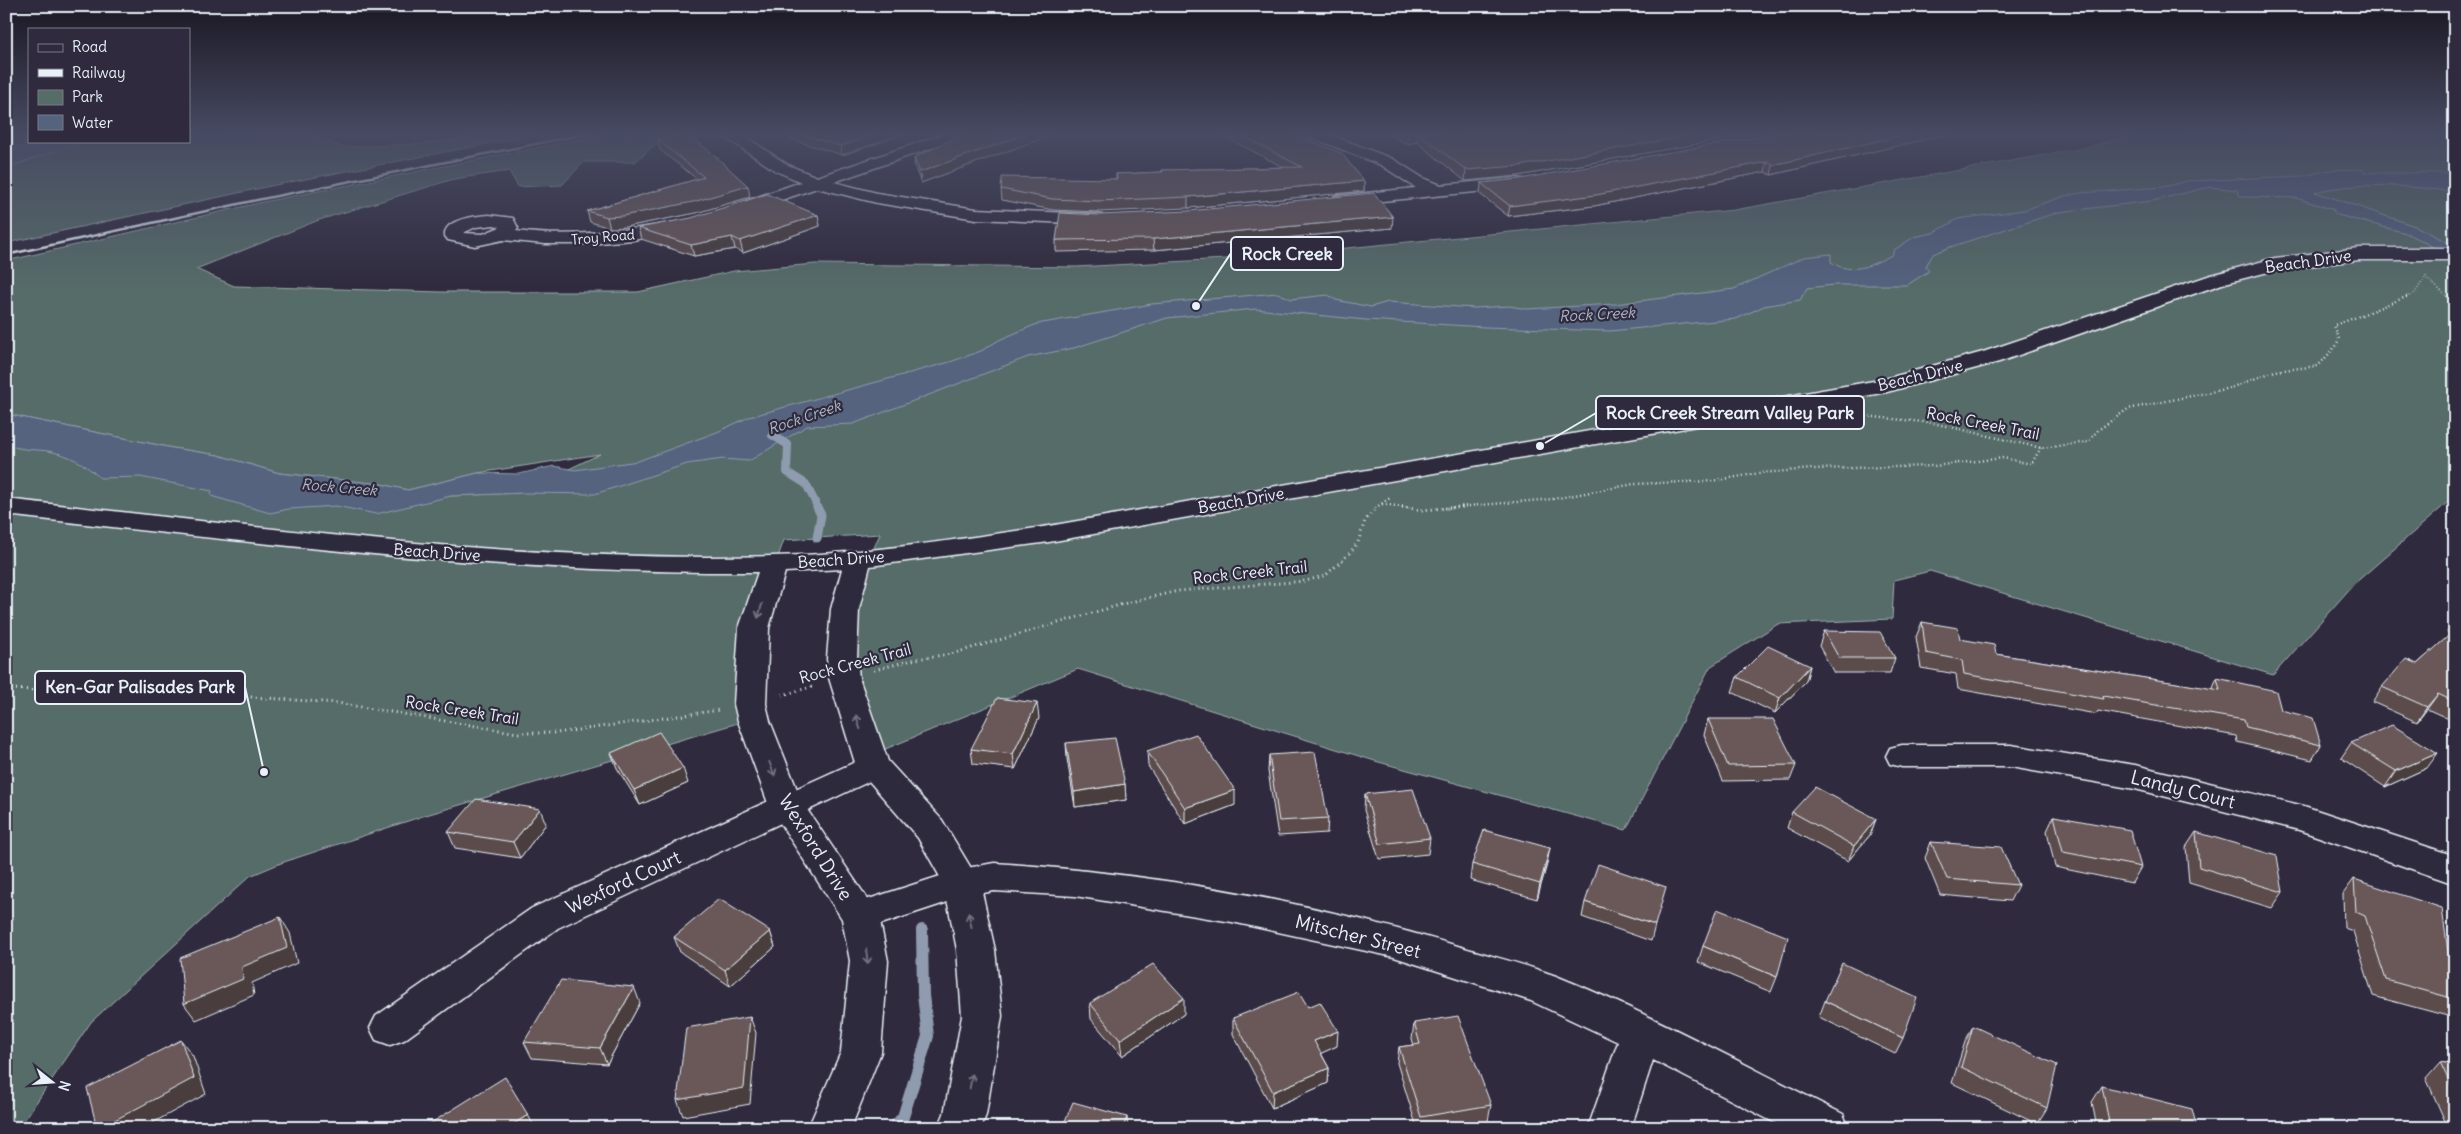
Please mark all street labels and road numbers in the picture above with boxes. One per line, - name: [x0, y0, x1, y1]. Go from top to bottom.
- street label: Troy Road: [570, 225, 636, 249]
- street label: Beach Drive: [2263, 245, 2353, 277]
- street label: Beach Drive: [1875, 355, 1965, 395]
- street label: Rock Creek Trail: [1925, 402, 2041, 444]
- street label: Beach Drive: [1196, 483, 1286, 517]
- street label: Beach Drive: [393, 539, 481, 565]
- street label: Beach Drive: [797, 546, 885, 572]
- street label: Rock Creek Trail: [1192, 556, 1308, 588]
- street label: Rock Creek Trail: [797, 638, 913, 688]
- street label: Rock Creek Trail: [404, 691, 520, 729]
- street label: Landy Court: [2128, 764, 2238, 814]
- street label: Wexford Drive: [774, 789, 858, 905]
- street label: Wexford Court: [562, 845, 684, 919]
- street label: Mitscher Street: [1293, 909, 1423, 963]

